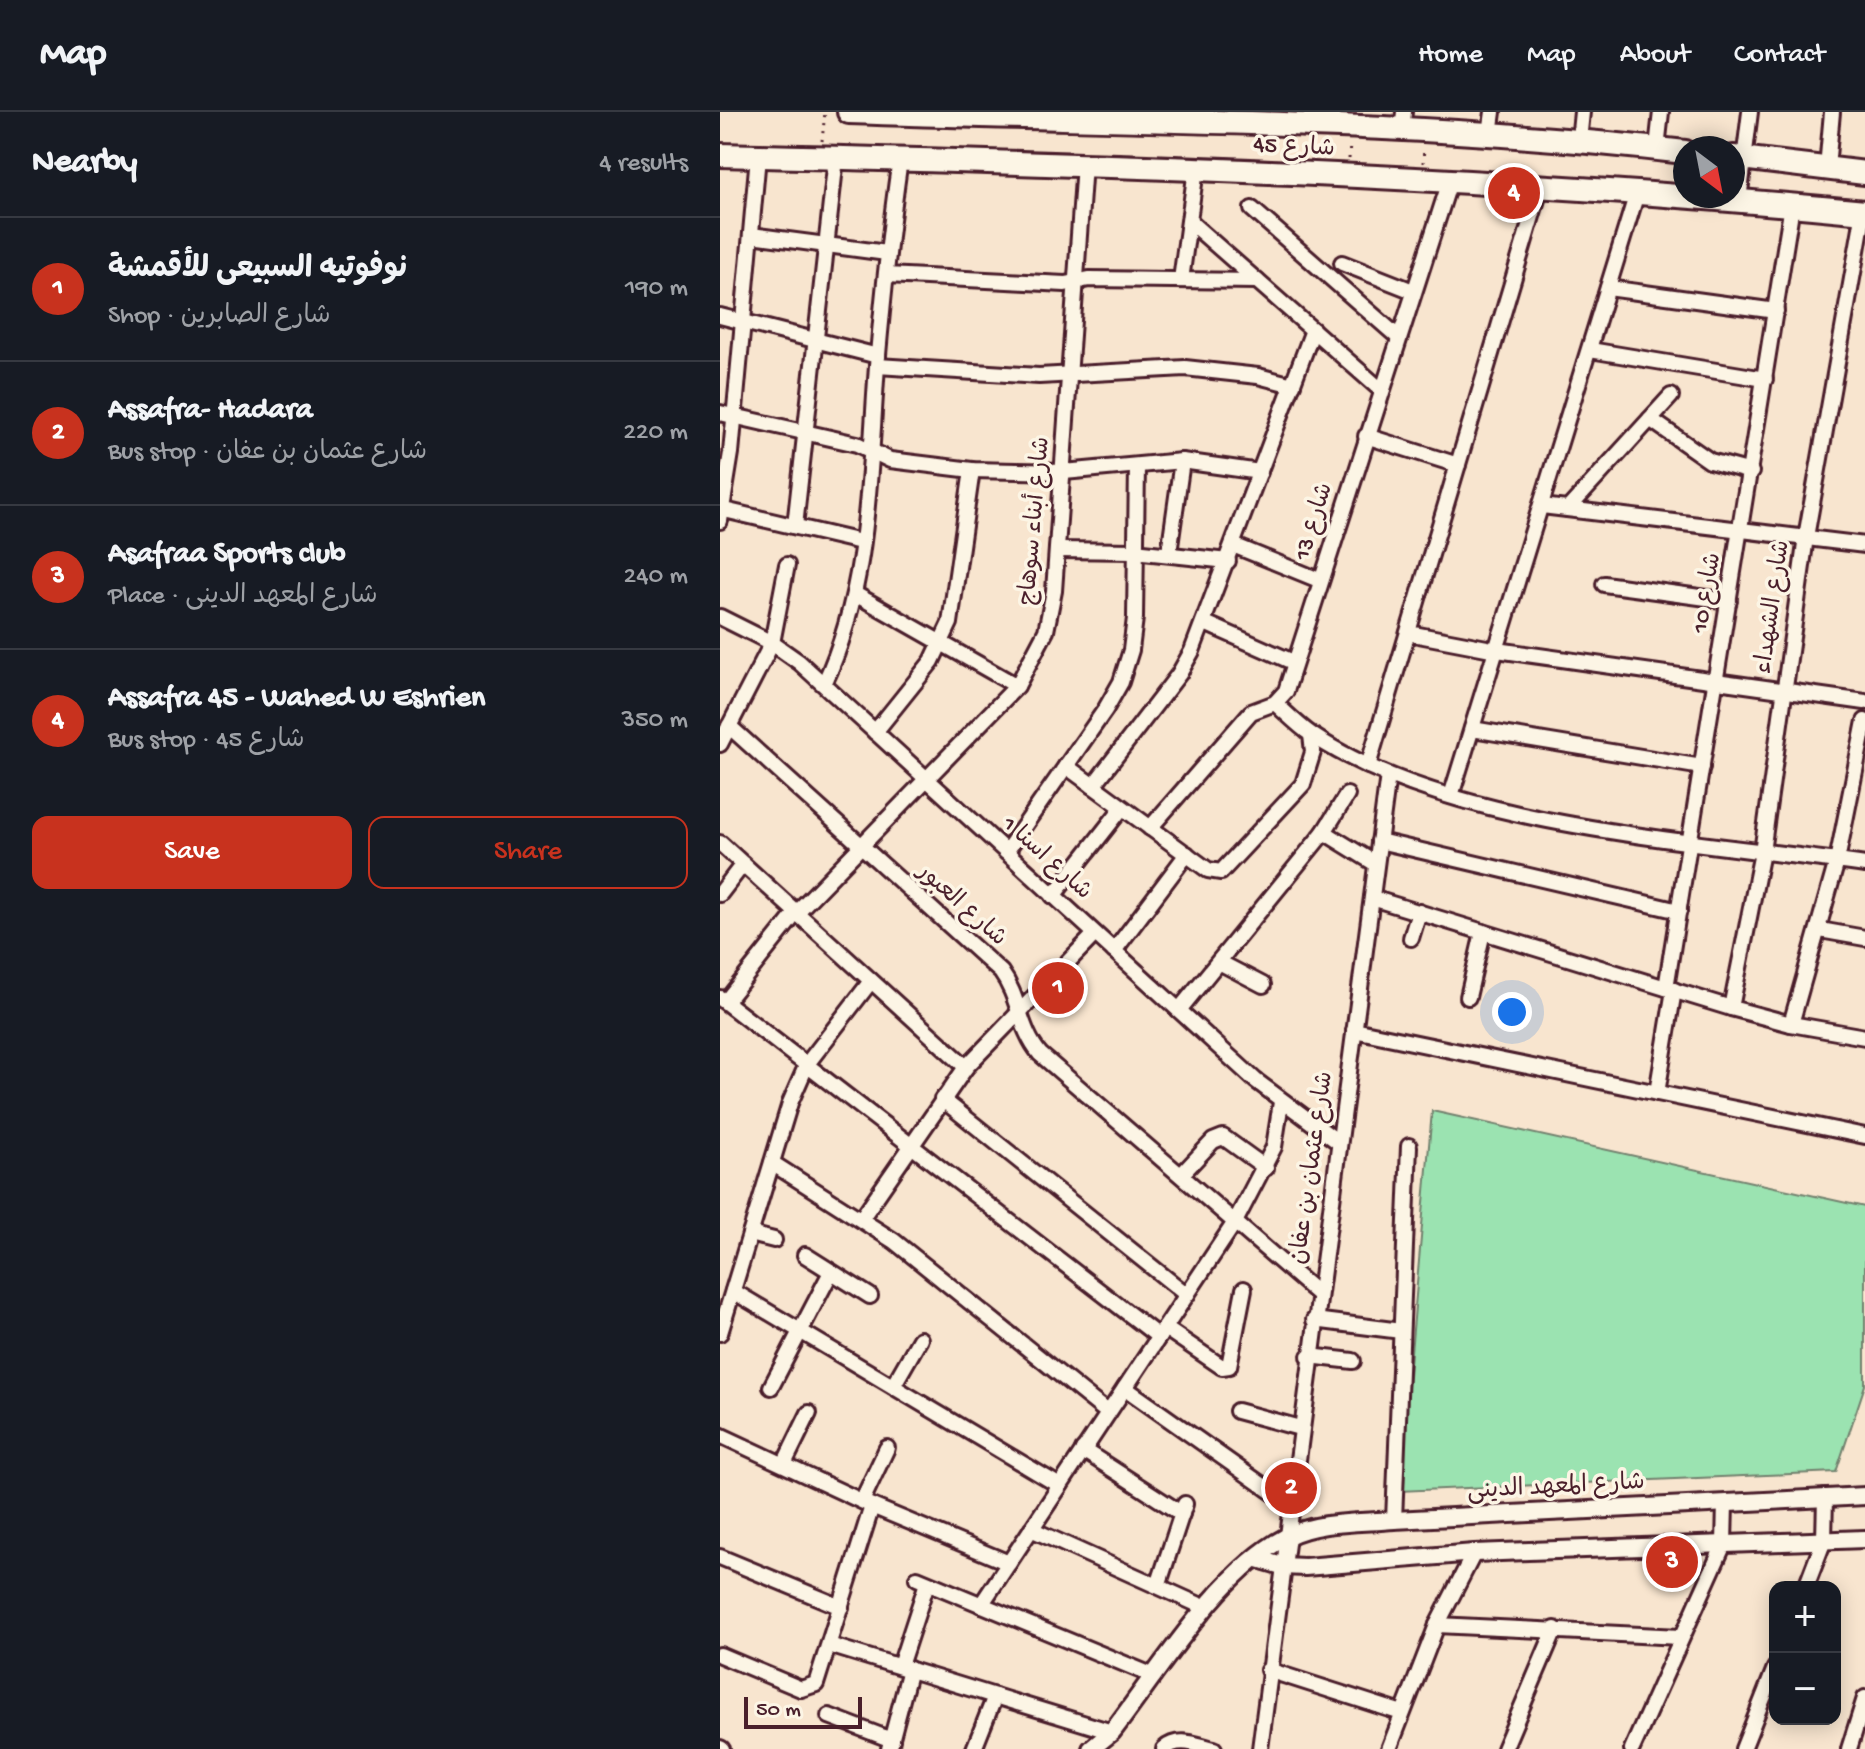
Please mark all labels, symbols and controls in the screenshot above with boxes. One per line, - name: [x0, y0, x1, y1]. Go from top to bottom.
- text: Map: [40, 33, 106, 77]
- text: Home: [1418, 39, 1483, 72]
- text: Map: [1527, 39, 1576, 72]
- text: About: [1620, 39, 1690, 72]
- text: Contact: [1734, 39, 1825, 72]
- street label: شارع 45: [1252, 131, 1336, 165]
- north arrow: [1673, 136, 1745, 208]
- text: Nearby: [32, 144, 137, 184]
- text: 4 results: [599, 149, 688, 180]
- pin: 4: [1488, 163, 1540, 223]
- text: نوفوتيه السبيعى للأقمشة: [108, 253, 407, 288]
- text: 1: [53, 274, 63, 305]
- text: 190 m: [625, 274, 688, 305]
- text: Shop · شارع الصابرين: [108, 302, 331, 333]
- text: Assafra- Hadara: [108, 394, 313, 429]
- text: 2: [52, 418, 64, 449]
- text: 220 m: [623, 418, 688, 449]
- street label: شارع أبناء سوهاج: [1010, 435, 1058, 607]
- text: Bus stop · شارع عثمان بن عفان: [108, 438, 427, 469]
- street label: شارع 13: [1289, 480, 1341, 565]
- text: Asafraa Sports club: [108, 538, 346, 573]
- street label: شارع الشهداء: [1750, 538, 1798, 676]
- street label: شارع 10: [1687, 551, 1729, 636]
- text: 3: [51, 562, 65, 593]
- text: 240 m: [624, 562, 688, 593]
- text: Place · شارع المعهد الدينى: [108, 582, 378, 613]
- text: Assafra 45 - Wahed W Eshrien: [108, 682, 485, 717]
- text: 4: [52, 706, 64, 737]
- text: 350 m: [621, 706, 688, 737]
- text: Bus stop · شارع 45: [108, 726, 305, 757]
- street label: شارع اسنا 1: [994, 810, 1097, 907]
- button: Save: [32, 816, 352, 889]
- button: Share: [368, 816, 688, 889]
- street label: شارع العبور: [909, 857, 1012, 954]
- pin: 1: [1032, 958, 1084, 1018]
- your location: [1492, 992, 1532, 1032]
- street label: شارع عثمان بن عفان: [1285, 1070, 1341, 1266]
- pin: 2: [1265, 1458, 1317, 1518]
- street label: شارع المعهد الدينى: [1467, 1469, 1645, 1507]
- pin: 3: [1646, 1532, 1698, 1592]
- map controls: [1769, 1581, 1841, 1725]
- button: +: [1769, 1581, 1841, 1653]
- button: −: [1769, 1653, 1841, 1725]
- scale bar: [744, 1693, 862, 1729]
- text: 50 m: [756, 1698, 801, 1724]

